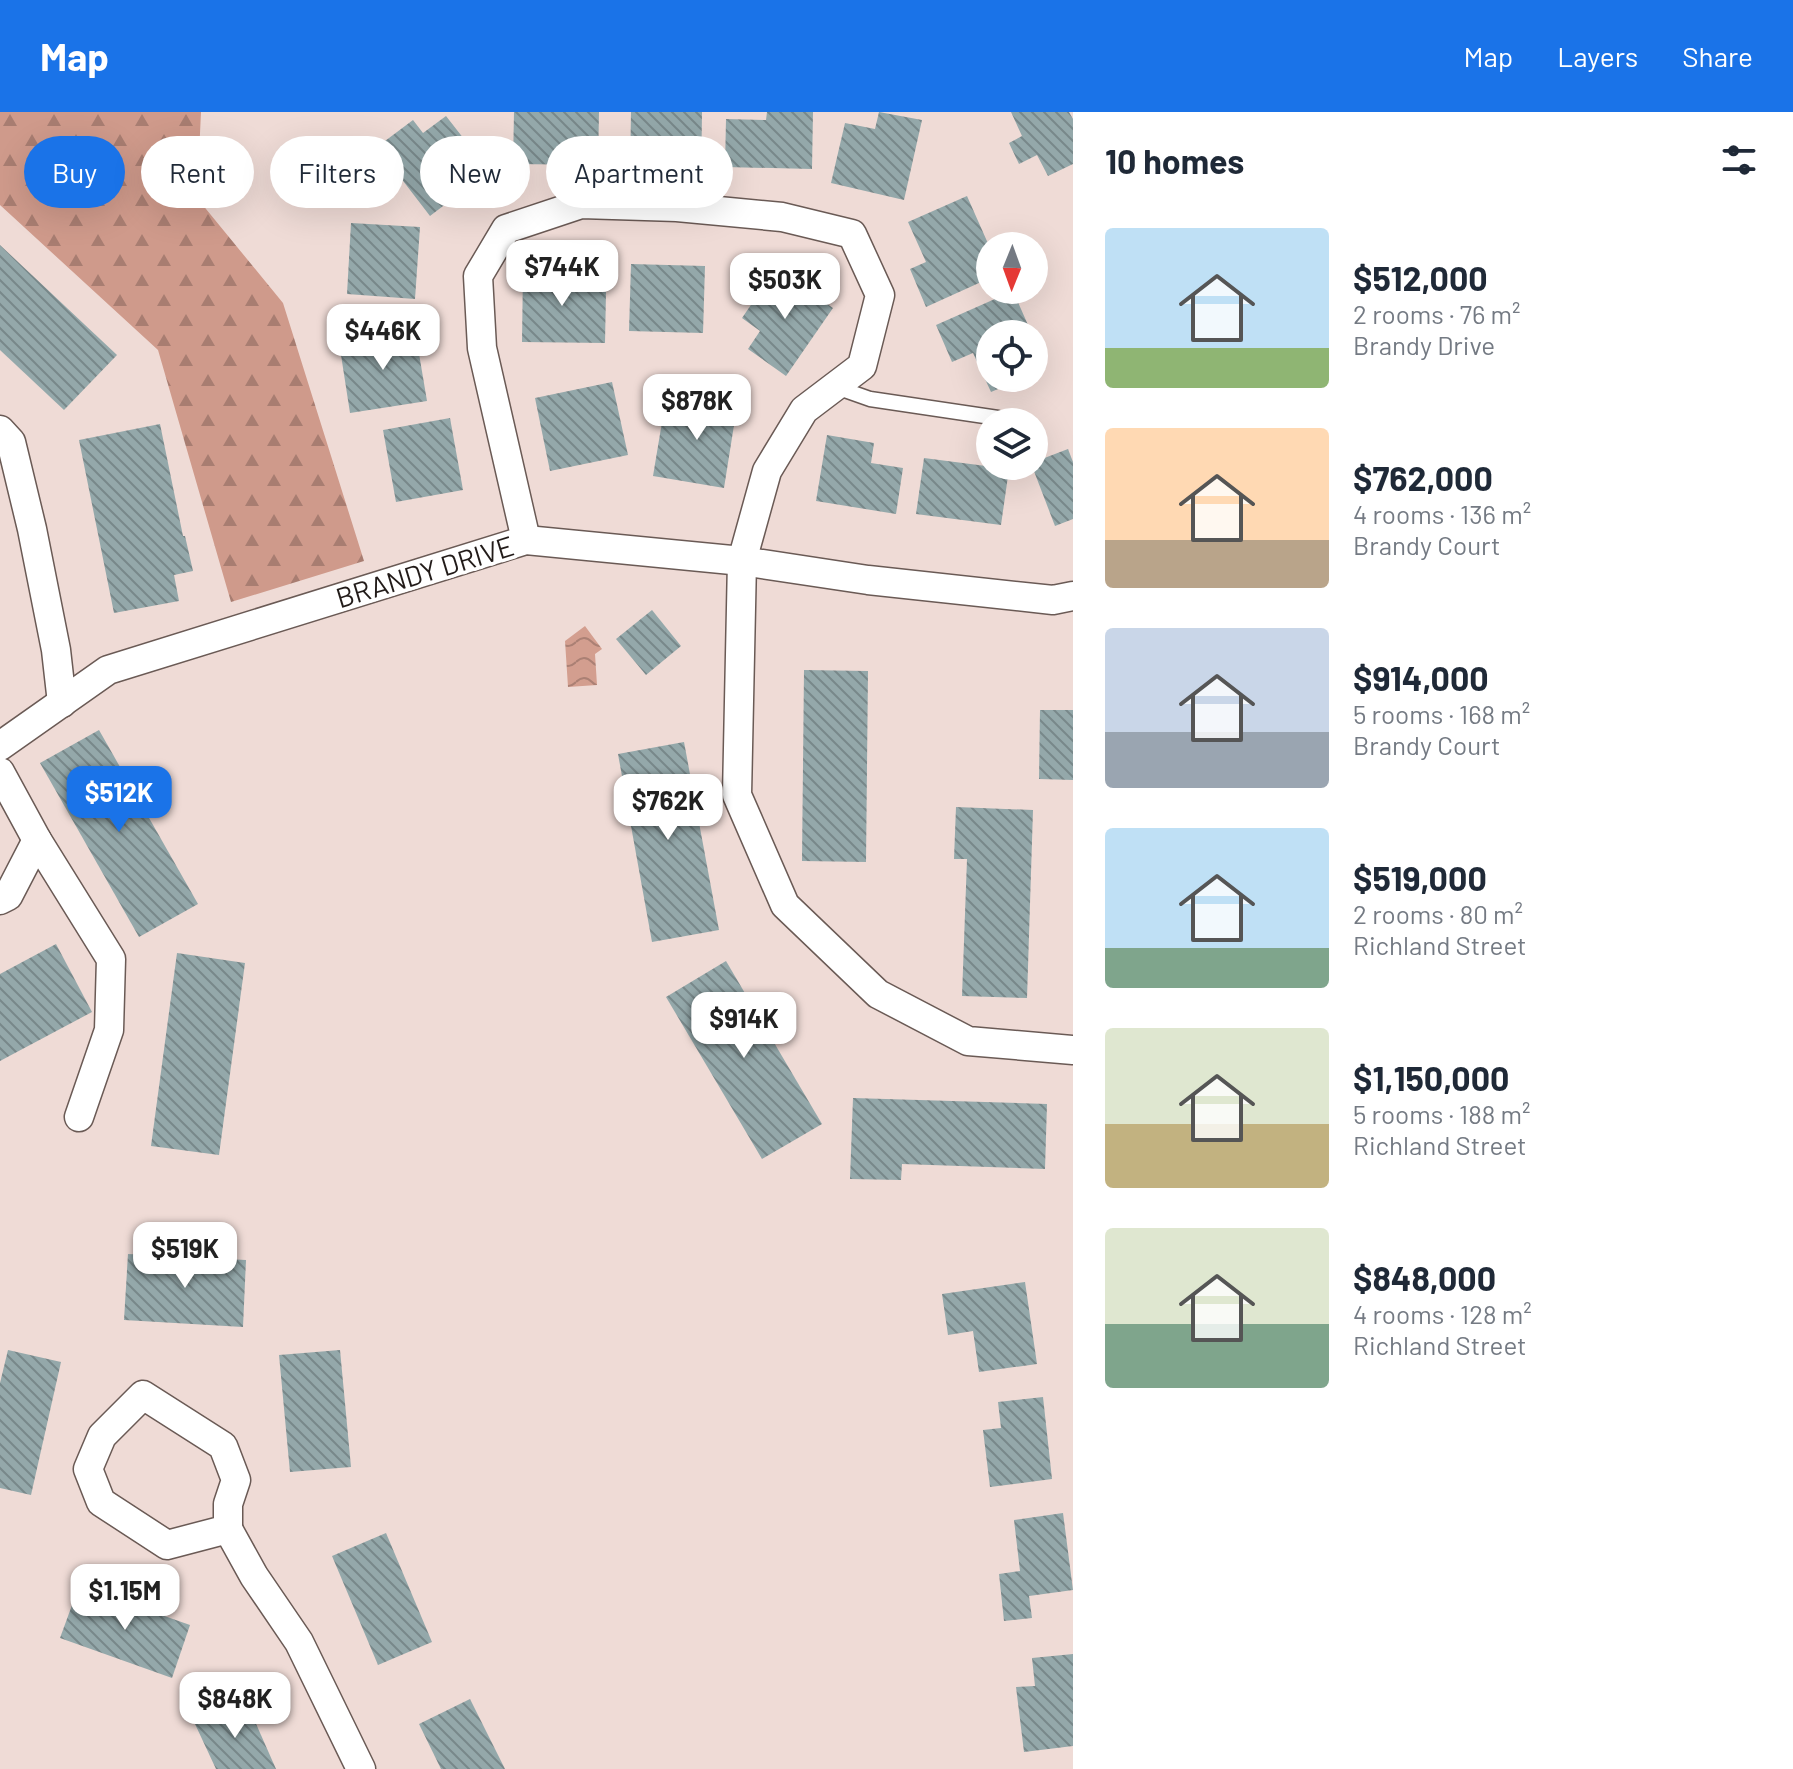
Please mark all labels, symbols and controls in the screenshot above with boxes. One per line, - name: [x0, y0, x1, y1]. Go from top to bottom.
- text: Map: [40, 33, 109, 79]
- text: Map: [1463, 39, 1513, 73]
- text: Layers: [1557, 39, 1638, 73]
- text: Share: [1682, 39, 1753, 73]
- chip: Buy: [24, 136, 125, 208]
- chip: Rent: [141, 136, 254, 208]
- chip: Filters: [270, 136, 404, 208]
- chip: New: [420, 136, 530, 208]
- chip: Apartment: [546, 136, 733, 208]
- icon: filters: [1717, 138, 1761, 182]
- text: 10 homes: [1105, 140, 1244, 181]
- north arrow: [976, 232, 1048, 304]
- map controls: [976, 232, 1048, 480]
- pin: $744K: [506, 240, 618, 308]
- text: $744K: [524, 250, 600, 281]
- pin: $503K: [729, 253, 841, 321]
- text: $512,000: [1353, 257, 1488, 298]
- icon: home: [1169, 260, 1265, 356]
- text: $503K: [748, 263, 822, 294]
- text: 2 rooms · 76 m²: [1353, 298, 1521, 329]
- pin: $446K: [327, 304, 439, 372]
- text: $446K: [345, 314, 421, 345]
- button: locate: [976, 320, 1048, 392]
- text: Brandy Drive: [1353, 329, 1495, 360]
- pin: $878K: [641, 374, 753, 442]
- text: $878K: [661, 384, 733, 415]
- button: layers: [976, 408, 1048, 480]
- text: $762,000: [1353, 457, 1493, 498]
- icon: home: [1169, 460, 1265, 556]
- text: 4 rooms · 136 m²: [1353, 498, 1531, 529]
- street label: BRANDY DRIVE: [332, 528, 518, 614]
- text: Brandy Court: [1353, 529, 1500, 560]
- text: $914,000: [1353, 657, 1489, 698]
- icon: home: [1169, 660, 1265, 756]
- text: 5 rooms · 168 m²: [1353, 698, 1530, 729]
- text: Brandy Court: [1353, 729, 1500, 760]
- pin: $512K: [63, 766, 175, 834]
- pin: $762K: [612, 774, 724, 842]
- text: $512K: [85, 776, 153, 807]
- text: $762K: [632, 784, 704, 815]
- text: $519,000: [1353, 857, 1487, 898]
- icon: home: [1169, 860, 1265, 956]
- text: 2 rooms · 80 m²: [1353, 898, 1523, 929]
- text: Richland Street: [1353, 929, 1527, 960]
- pin: $914K: [688, 992, 800, 1060]
- text: $914K: [709, 1002, 779, 1033]
- text: $1,150,000: [1353, 1057, 1510, 1098]
- icon: home: [1169, 1060, 1265, 1156]
- text: 5 rooms · 188 m²: [1353, 1098, 1530, 1129]
- text: Richland Street: [1353, 1129, 1527, 1160]
- pin: $519K: [129, 1222, 241, 1290]
- text: $519K: [151, 1232, 219, 1263]
- text: $848,000: [1353, 1257, 1496, 1298]
- icon: home: [1169, 1260, 1265, 1356]
- text: 4 rooms · 128 m²: [1353, 1298, 1532, 1329]
- text: Richland Street: [1353, 1329, 1527, 1360]
- pin: $1.15M: [60, 1564, 190, 1632]
- text: $1.15M: [89, 1574, 161, 1605]
- pin: $848K: [179, 1672, 291, 1740]
- text: $848K: [197, 1682, 273, 1713]

